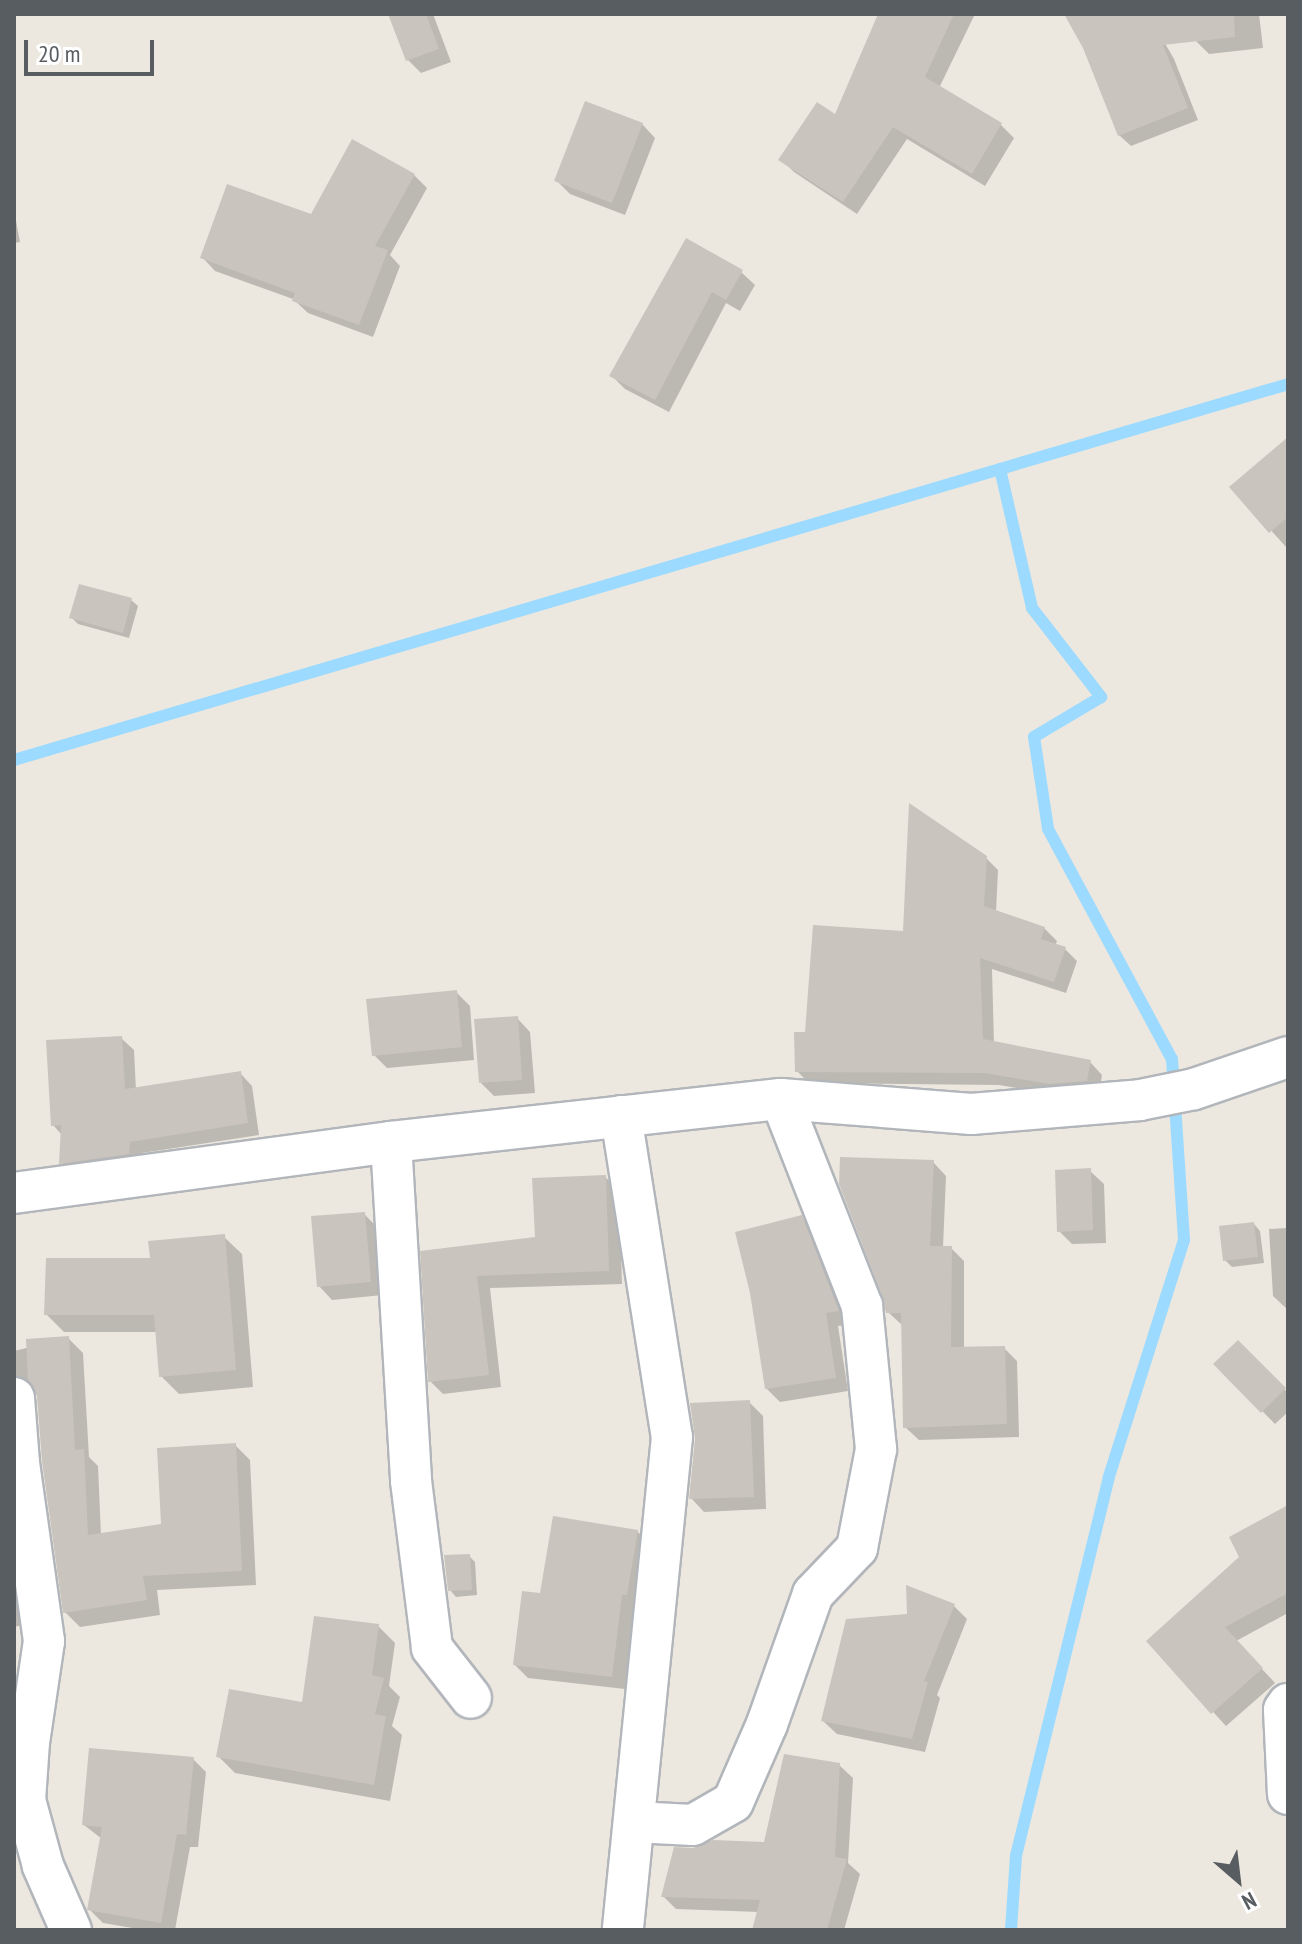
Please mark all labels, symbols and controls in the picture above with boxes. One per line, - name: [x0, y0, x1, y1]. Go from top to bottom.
- scale bar: [28, 24, 158, 74]
- text: 20 m: [38, 38, 80, 69]
- north arrow: [1198, 1840, 1278, 1920]
- text: N: [1237, 1886, 1261, 1916]

